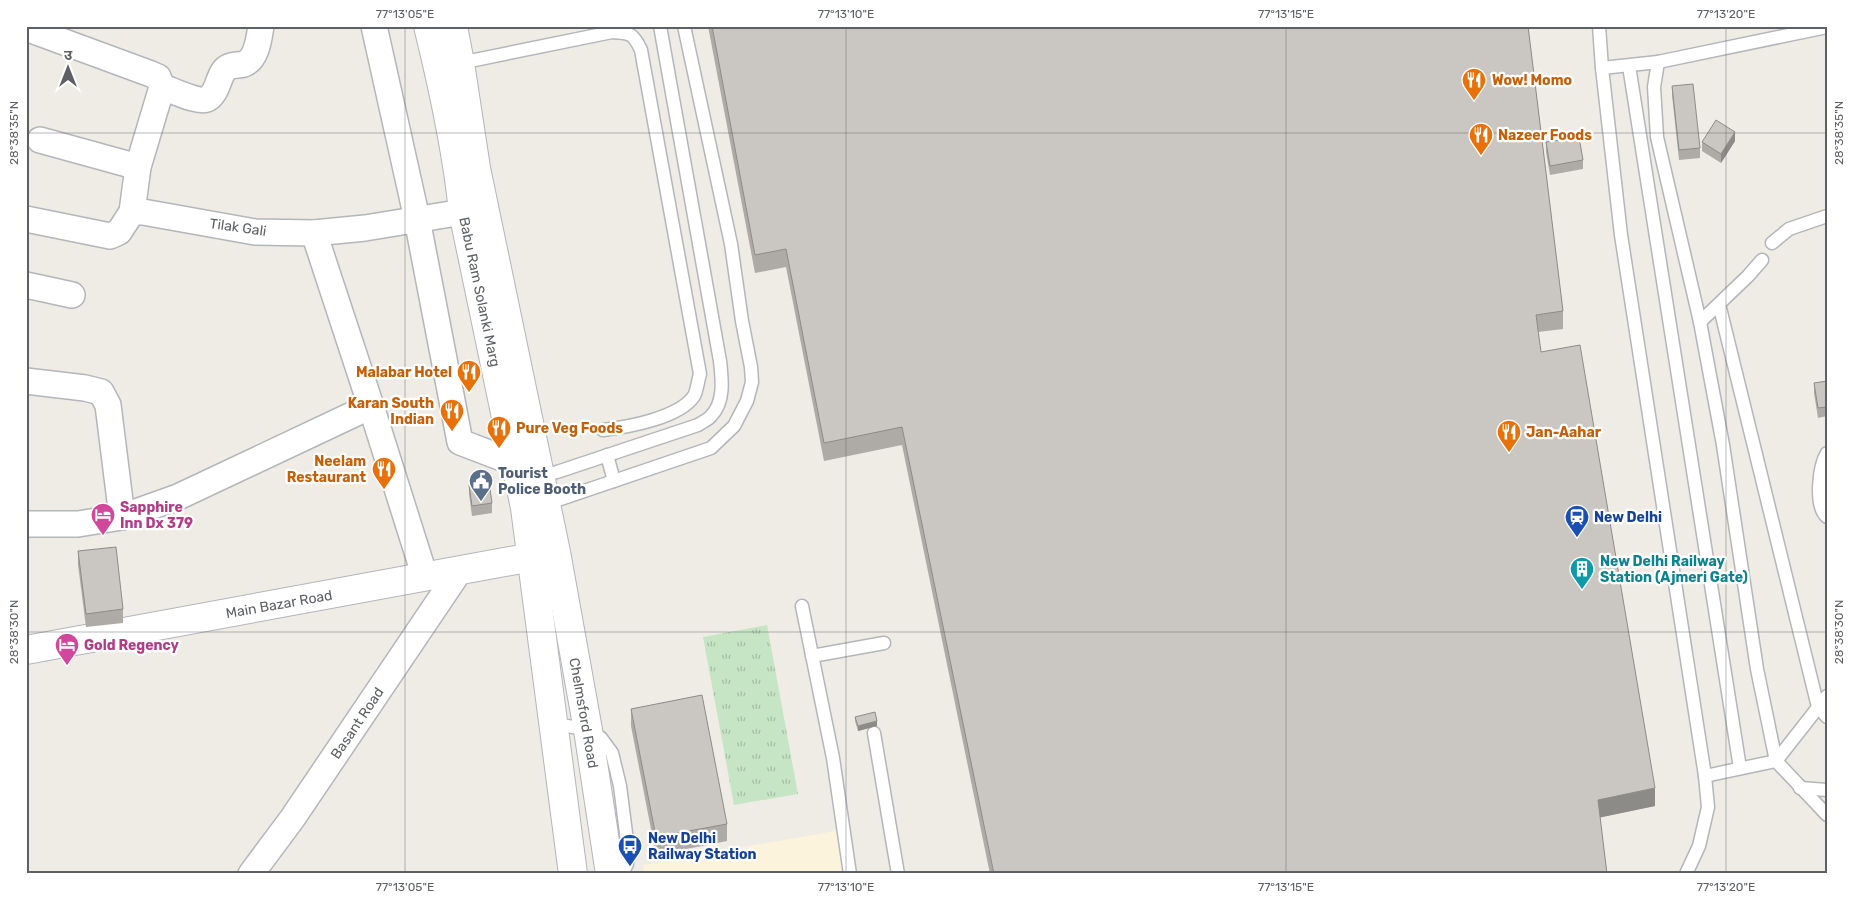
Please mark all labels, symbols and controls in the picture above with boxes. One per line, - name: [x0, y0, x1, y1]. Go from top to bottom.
- text: 77°13'05"E: [376, 7, 434, 21]
- text: 77°13'10"E: [818, 7, 874, 21]
- text: 77°13'15"E: [1258, 7, 1314, 21]
- text: 77°13'20"E: [1697, 7, 1755, 21]
- north arrow: [42, 42, 92, 92]
- text: उ: [64, 47, 73, 64]
- restaurant icon: Wow! Momo: [1461, 67, 1487, 101]
- place label: Wow! Momo: [1492, 72, 1572, 89]
- text: 28°38'35"N: [7, 101, 21, 165]
- text: 28°38'35"N: [1832, 101, 1846, 165]
- restaurant icon: Nazeer Foods: [1468, 122, 1494, 156]
- place label: Nazeer Foods: [1498, 127, 1592, 144]
- street label: Tilak Gali: [208, 215, 267, 240]
- street label: Babu Ram Solanki Marg: [455, 216, 504, 369]
- restaurant icon: Malabar Hotel: [456, 359, 482, 393]
- place label: Malabar Hotel: [356, 364, 452, 381]
- place label: Karan South Indian: [348, 395, 434, 428]
- restaurant icon: Karan South Indian: [439, 398, 465, 432]
- restaurant icon: Pure Veg Foods: [486, 415, 512, 449]
- restaurant icon: Jan-Aahar: [1496, 419, 1522, 453]
- place label: Pure Veg Foods: [516, 420, 623, 437]
- place label: Jan-Aahar: [1526, 424, 1602, 441]
- place label: Neelam Restaurant: [287, 453, 366, 486]
- restaurant icon: Neelam Restaurant: [371, 456, 397, 490]
- place label: Tourist Police Booth: [498, 465, 586, 498]
- public building icon: Tourist Police Booth: [468, 468, 494, 502]
- place label: Sapphire Inn Dx 379: [120, 499, 193, 532]
- hotel icon: Sapphire Inn Dx 379: [90, 502, 116, 536]
- station icon: New Delhi: [1564, 504, 1590, 538]
- place label: New Delhi: [1594, 509, 1662, 526]
- place label: New Delhi Railway Station (Ajmeri Gate): [1600, 553, 1748, 586]
- building icon: New Delhi Railway Station (Ajmeri Gate): [1569, 556, 1595, 590]
- street label: Main Bazar Road: [225, 587, 334, 622]
- text: 28°38'30"N: [7, 600, 21, 664]
- text: 28°38'30"N: [1832, 600, 1846, 664]
- hotel icon: Gold Regency: [54, 632, 80, 666]
- place label: Gold Regency: [84, 637, 180, 654]
- street label: Chelmsford Road: [565, 656, 602, 770]
- street label: Basant Road: [327, 684, 388, 762]
- place label: New Delhi Railway Station: [648, 830, 757, 863]
- bus stop icon: New Delhi Railway Station: [617, 833, 643, 867]
- text: 77°13'05"E: [376, 880, 434, 894]
- text: 77°13'10"E: [818, 880, 874, 894]
- text: 77°13'15"E: [1258, 880, 1314, 894]
- text: 77°13'20"E: [1697, 880, 1755, 894]

